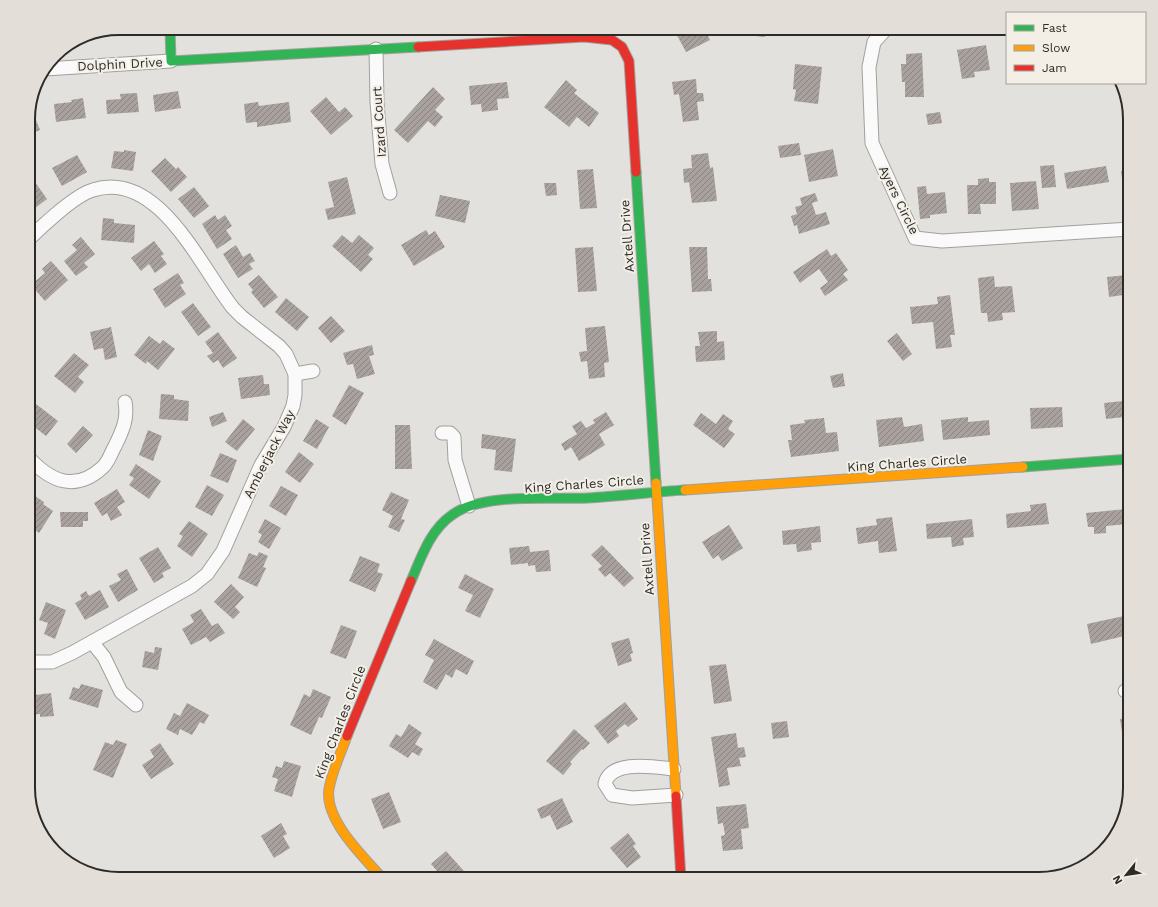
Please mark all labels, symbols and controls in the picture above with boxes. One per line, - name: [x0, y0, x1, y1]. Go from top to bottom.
- legend: [1006, 12, 1146, 84]
- text: Fast: [1042, 21, 1067, 35]
- text: Slow: [1042, 41, 1070, 55]
- street label: Dolphin Drive: [77, 54, 163, 74]
- text: Jam: [1042, 61, 1067, 75]
- street label: Izard Court: [369, 86, 389, 158]
- street label: Ayers Circle: [876, 163, 922, 237]
- street label: Axtell Drive: [617, 199, 637, 273]
- street label: Amberjack Way: [240, 407, 298, 501]
- street label: King Charles Circle: [847, 451, 967, 475]
- street label: King Charles Circle: [524, 472, 644, 496]
- street label: Axtell Drive: [637, 522, 657, 596]
- street label: King Charles Circle: [311, 663, 369, 781]
- north arrow: [1106, 855, 1146, 895]
- text: N: [1110, 873, 1125, 887]

